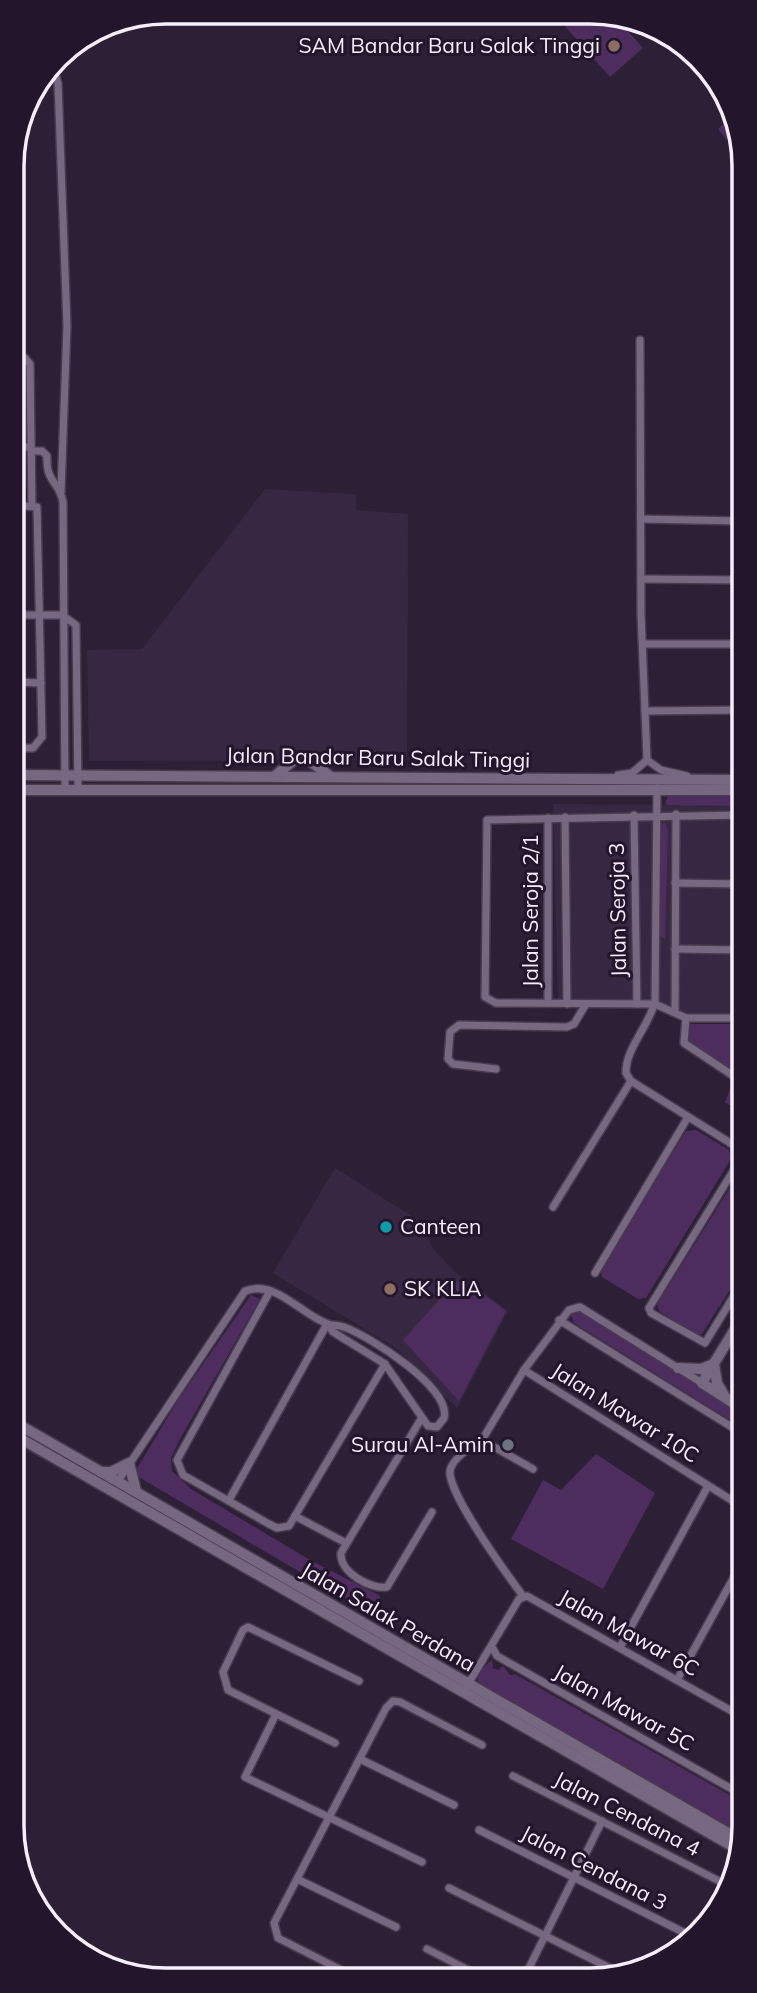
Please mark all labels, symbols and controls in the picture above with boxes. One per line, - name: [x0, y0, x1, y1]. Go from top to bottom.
- place label: SAM Bandar Baru Salak Tinggi: [299, 32, 600, 58]
- marker: SAM Bandar Baru Salak Tinggi: [606, 38, 622, 54]
- street label: Jalan Bandar Baru Salak Tinggi: [226, 741, 530, 773]
- street label: Jalan Seroja 2/1: [517, 834, 543, 988]
- street label: Jalan Seroja 3: [603, 843, 631, 978]
- place label: Canteen: [400, 1213, 481, 1239]
- marker: Canteen: [378, 1219, 394, 1235]
- place label: SK KLIA: [404, 1275, 482, 1301]
- marker: SK KLIA: [382, 1281, 398, 1297]
- street label: Jalan Mawar 10C: [547, 1356, 704, 1468]
- place label: Surau Al-Amin: [351, 1431, 494, 1457]
- marker: Surau Al-Amin: [500, 1437, 516, 1453]
- street label: Jalan Salak Perdana: [297, 1556, 480, 1677]
- street label: Jalan Mawar 6C: [555, 1583, 704, 1681]
- street label: Jalan Mawar 5C: [550, 1658, 699, 1756]
- street label: Jalan Cendana 4: [550, 1765, 705, 1861]
- street label: Jalan Cendana 3: [517, 1819, 672, 1915]

